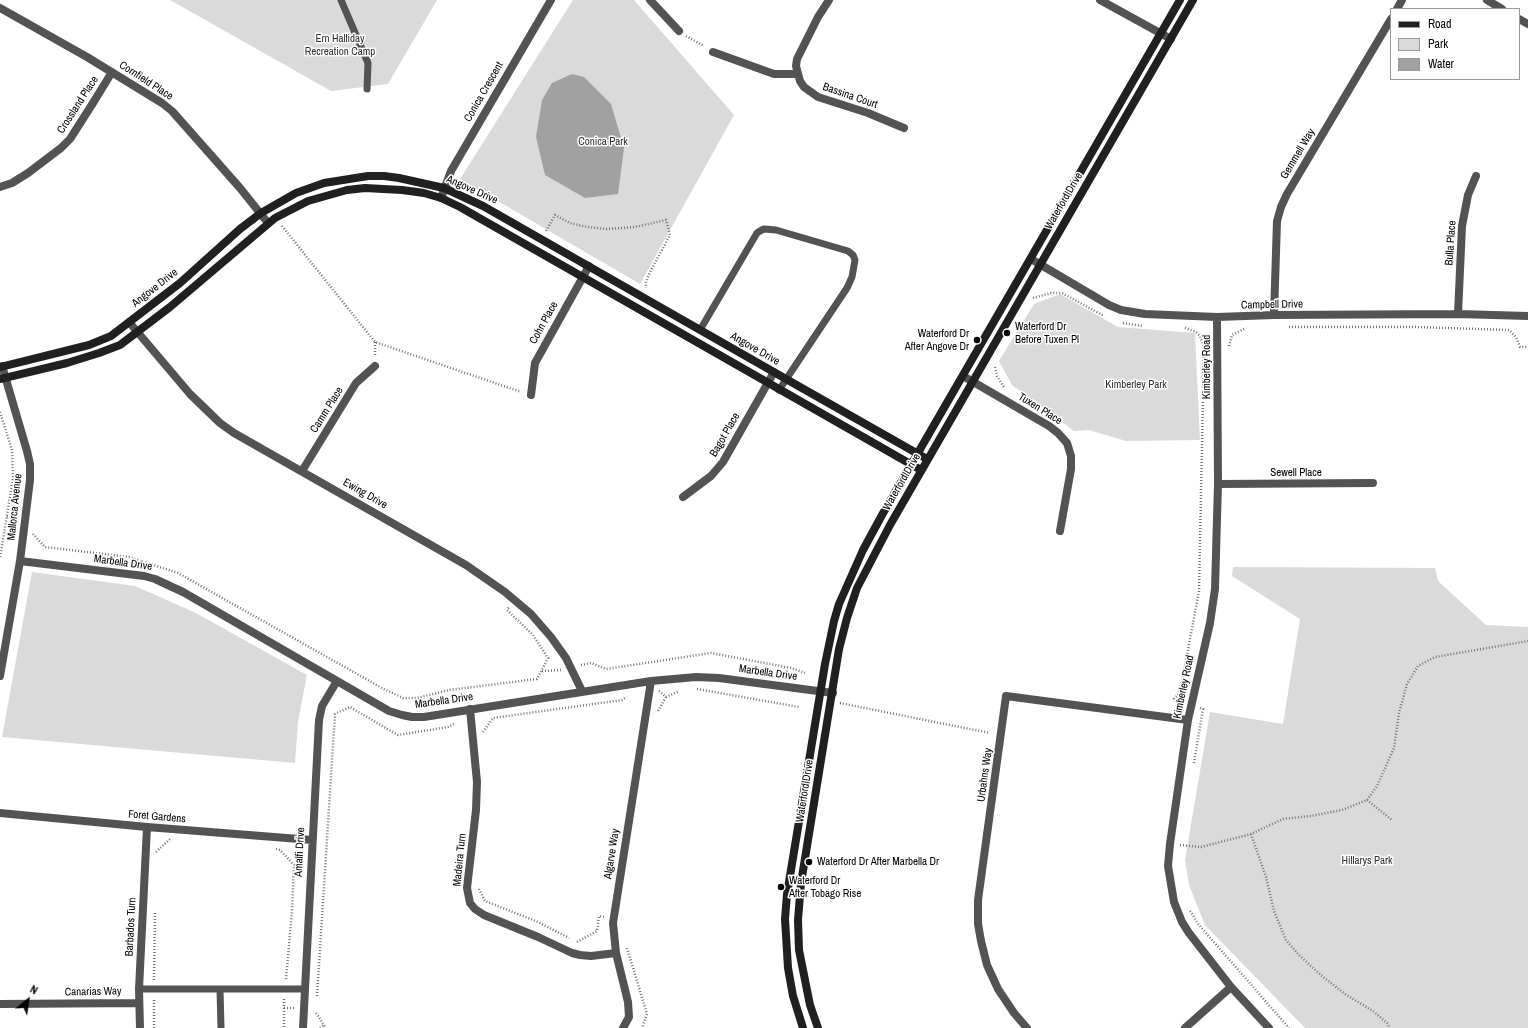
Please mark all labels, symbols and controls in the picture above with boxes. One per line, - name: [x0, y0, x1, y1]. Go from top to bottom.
- legend: [1390, 8, 1520, 80]
- text: Road: [1428, 16, 1452, 32]
- park label: Ern Halliday Recreation Camp: [305, 32, 375, 58]
- text: Park: [1428, 36, 1448, 52]
- text: Water: [1428, 56, 1454, 72]
- street label: Cornfield Place: [117, 59, 175, 103]
- street label: Conica Crescent: [461, 60, 507, 124]
- street label: Crossland Place: [55, 74, 101, 136]
- street label: Bassina Court: [821, 80, 879, 112]
- street label: Gemmell Way: [1278, 126, 1318, 182]
- park label: Conica Park: [578, 135, 628, 149]
- street label: Waterford Drive: [1042, 170, 1086, 232]
- street label: Angove Drive: [444, 173, 500, 207]
- street label: Bulla Place: [1443, 220, 1459, 266]
- street label: Angove Drive: [129, 266, 181, 310]
- street label: Campbell Drive: [1241, 298, 1303, 312]
- street label: Cohn Place: [527, 299, 561, 347]
- place label: Waterford Dr Before Tuxen Pl: [1015, 320, 1079, 346]
- place label: Waterford Dr After Angove Dr: [905, 327, 969, 353]
- marker: Waterford Dr Before Tuxen Pl: [1002, 328, 1012, 338]
- street label: Angove Drive: [728, 330, 782, 368]
- marker: Waterford Dr After Angove Dr: [972, 335, 982, 345]
- street label: Kimberley Road: [1200, 335, 1214, 399]
- park label: Kimberley Park: [1105, 378, 1167, 392]
- street label: Camm Place: [308, 385, 346, 435]
- street label: Tuxen Place: [1016, 390, 1064, 428]
- street label: Bagot Place: [707, 411, 743, 459]
- street label: Waterford Drive: [880, 451, 924, 513]
- street label: Sewell Place: [1270, 466, 1322, 480]
- street label: Mallorca Avenue: [5, 473, 25, 541]
- street label: Ewing Drive: [340, 476, 390, 512]
- street label: Marbella Drive: [93, 552, 153, 574]
- street label: Kimberley Road: [1171, 654, 1197, 720]
- street label: Marbella Drive: [738, 662, 798, 684]
- street label: Marbella Drive: [414, 690, 474, 712]
- street label: Urbahns Way: [975, 747, 995, 803]
- street label: Waterford Drive: [794, 759, 816, 823]
- street label: Foret Gardens: [128, 808, 186, 826]
- street label: Amalfi Drive: [292, 827, 308, 877]
- street label: Algarve Way: [602, 828, 622, 880]
- street label: Madeira Turn: [451, 833, 469, 887]
- park label: Hillarys Park: [1341, 854, 1393, 868]
- place label: Waterford Dr After Marbella Dr: [817, 855, 939, 869]
- marker: Waterford Dr After Marbella Dr: [804, 857, 814, 867]
- place label: Waterford Dr After Tobago Rise: [789, 874, 861, 900]
- marker: Waterford Dr After Tobago Rise: [776, 882, 786, 892]
- street label: Barbados Turn: [123, 897, 139, 957]
- north arrow: [8, 980, 48, 1020]
- text: N: [28, 982, 40, 997]
- street label: Canarias Way: [64, 985, 122, 999]

